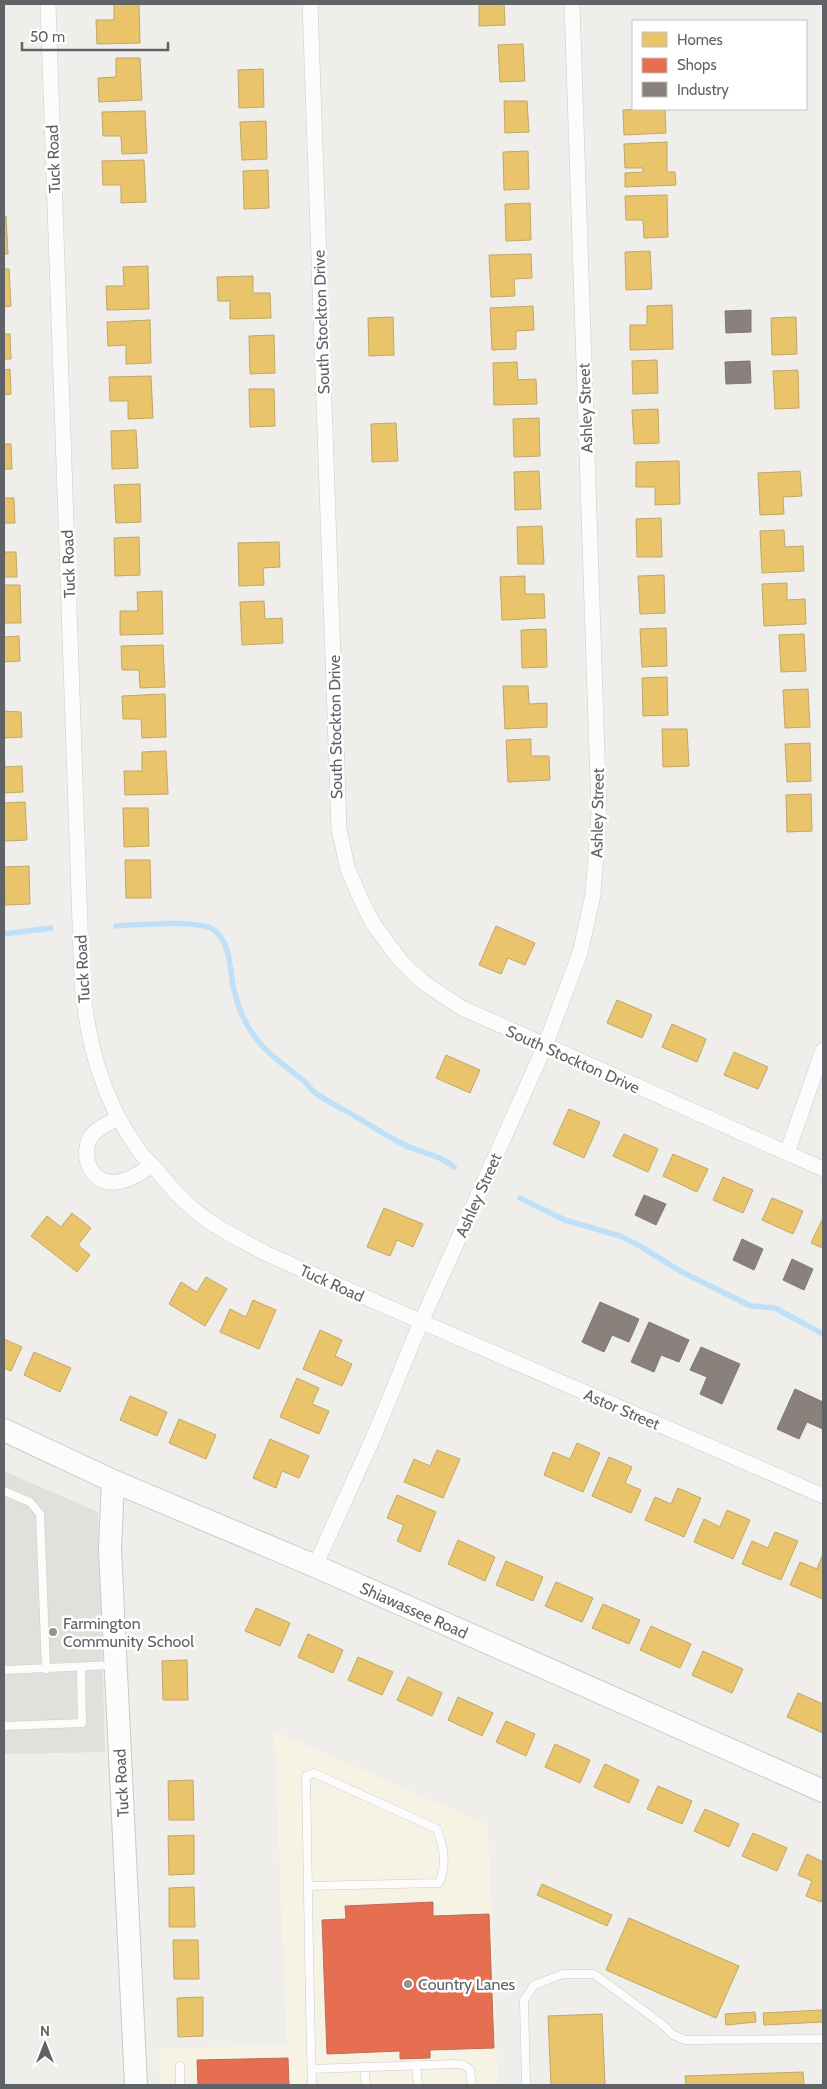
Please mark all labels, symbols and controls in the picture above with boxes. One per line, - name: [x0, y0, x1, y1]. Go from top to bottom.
- scale bar: [22, 20, 169, 52]
- legend: [632, 20, 807, 110]
- text: 50 m: [30, 28, 65, 46]
- text: Homes: [677, 31, 723, 49]
- text: Shops: [677, 56, 717, 74]
- text: Industry: [677, 81, 729, 99]
- street label: Tuck Road: [43, 125, 64, 193]
- street label: South Stockton Drive: [309, 249, 334, 394]
- street label: Ashley Street: [574, 362, 597, 453]
- street label: Tuck Road: [58, 530, 79, 598]
- street label: South Stockton Drive: [325, 655, 346, 799]
- street label: Ashley Street: [587, 767, 608, 858]
- street label: Tuck Road: [71, 934, 94, 1004]
- street label: South Stockton Drive: [503, 1021, 643, 1098]
- street label: Ashley Street: [452, 1150, 506, 1240]
- street label: Tuck Road: [297, 1261, 367, 1306]
- street label: Astor Street: [581, 1385, 663, 1434]
- street label: Shiawassee Road: [357, 1578, 471, 1643]
- place label: Farmington Community School: [63, 1614, 194, 1651]
- marker: Farmington Community School: [47, 1626, 59, 1638]
- street label: Tuck Road: [110, 1748, 133, 1818]
- place label: Country Lanes: [418, 1975, 516, 1994]
- marker: Country Lanes: [402, 1978, 414, 1990]
- north arrow: [20, 2019, 70, 2069]
- text: N: [40, 2022, 50, 2040]

